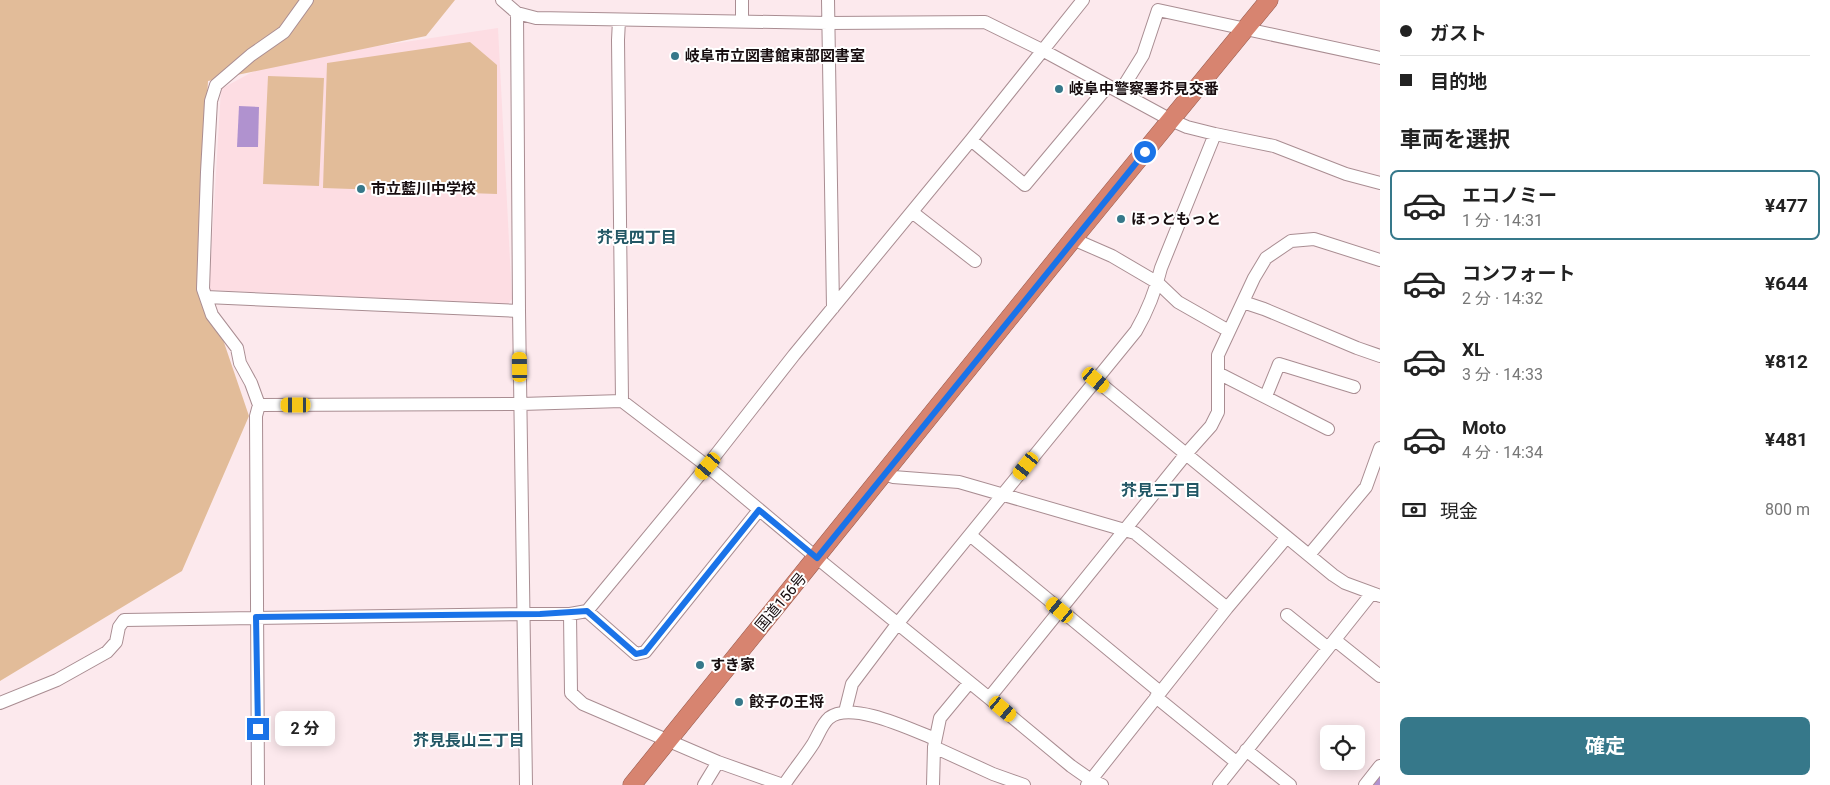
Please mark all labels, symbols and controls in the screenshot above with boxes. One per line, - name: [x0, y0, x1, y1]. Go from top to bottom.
- text: ガスト: [1430, 22, 1487, 45]
- place label: 岐阜市立図書館東部図書室: [685, 47, 865, 65]
- marker: 岐阜市立図書館東部図書室: [669, 50, 681, 62]
- text: 目的地: [1430, 70, 1487, 93]
- place label: 岐阜中警察署芥見交番: [1069, 80, 1219, 98]
- marker: 岐阜中警察署芥見交番: [1053, 83, 1065, 95]
- text: 車両を選択: [1400, 127, 1510, 152]
- route start: [1134, 141, 1156, 163]
- place label: 市立藍川中学校: [371, 180, 476, 198]
- marker: 市立藍川中学校: [355, 183, 367, 195]
- icon: car: [1402, 183, 1447, 228]
- text: エコノミー: [1462, 184, 1557, 207]
- text: ¥477: [1765, 194, 1808, 217]
- place label: ほっともっと: [1131, 210, 1221, 228]
- text: 1 分 · 14:31: [1462, 211, 1543, 230]
- marker: ほっともっと: [1115, 213, 1127, 225]
- district label: 芥見四丁目: [597, 228, 677, 247]
- icon: car: [1402, 261, 1447, 306]
- text: コンフォート: [1462, 262, 1575, 285]
- text: ¥644: [1765, 272, 1808, 295]
- text: 2 分 · 14:32: [1462, 289, 1543, 308]
- text: XL: [1462, 338, 1484, 361]
- icon: car: [1402, 339, 1447, 384]
- text: ¥812: [1765, 350, 1808, 373]
- car: [512, 352, 527, 382]
- car: [1079, 365, 1112, 395]
- text: 3 分 · 14:33: [1462, 365, 1543, 384]
- car: [281, 398, 311, 413]
- text: Moto: [1462, 416, 1506, 439]
- icon: car: [1402, 417, 1447, 462]
- text: ¥481: [1765, 428, 1808, 451]
- text: 4 分 · 14:34: [1462, 443, 1543, 462]
- car: [692, 450, 723, 482]
- car: [1010, 450, 1041, 482]
- district label: 芥見三丁目: [1121, 481, 1201, 500]
- icon: cash: [1400, 496, 1428, 524]
- text: 現金: [1440, 500, 1478, 523]
- text: 800 m: [1765, 500, 1810, 519]
- street label: 国道156号: [752, 569, 810, 635]
- car: [1043, 595, 1076, 625]
- place label: すき家: [710, 656, 755, 674]
- marker: すき家: [694, 659, 706, 671]
- place label: 餃子の王将: [749, 693, 824, 711]
- car: [986, 694, 1019, 724]
- marker: 餃子の王将: [733, 696, 745, 708]
- callout: 2 分: [276, 712, 336, 746]
- button: 確定: [1400, 717, 1810, 775]
- route end: [247, 718, 269, 740]
- text: 2 分: [290, 719, 320, 738]
- map controls: [1320, 725, 1365, 770]
- button: locate: [1320, 725, 1365, 770]
- district label: 芥見長山三丁目: [413, 731, 525, 750]

